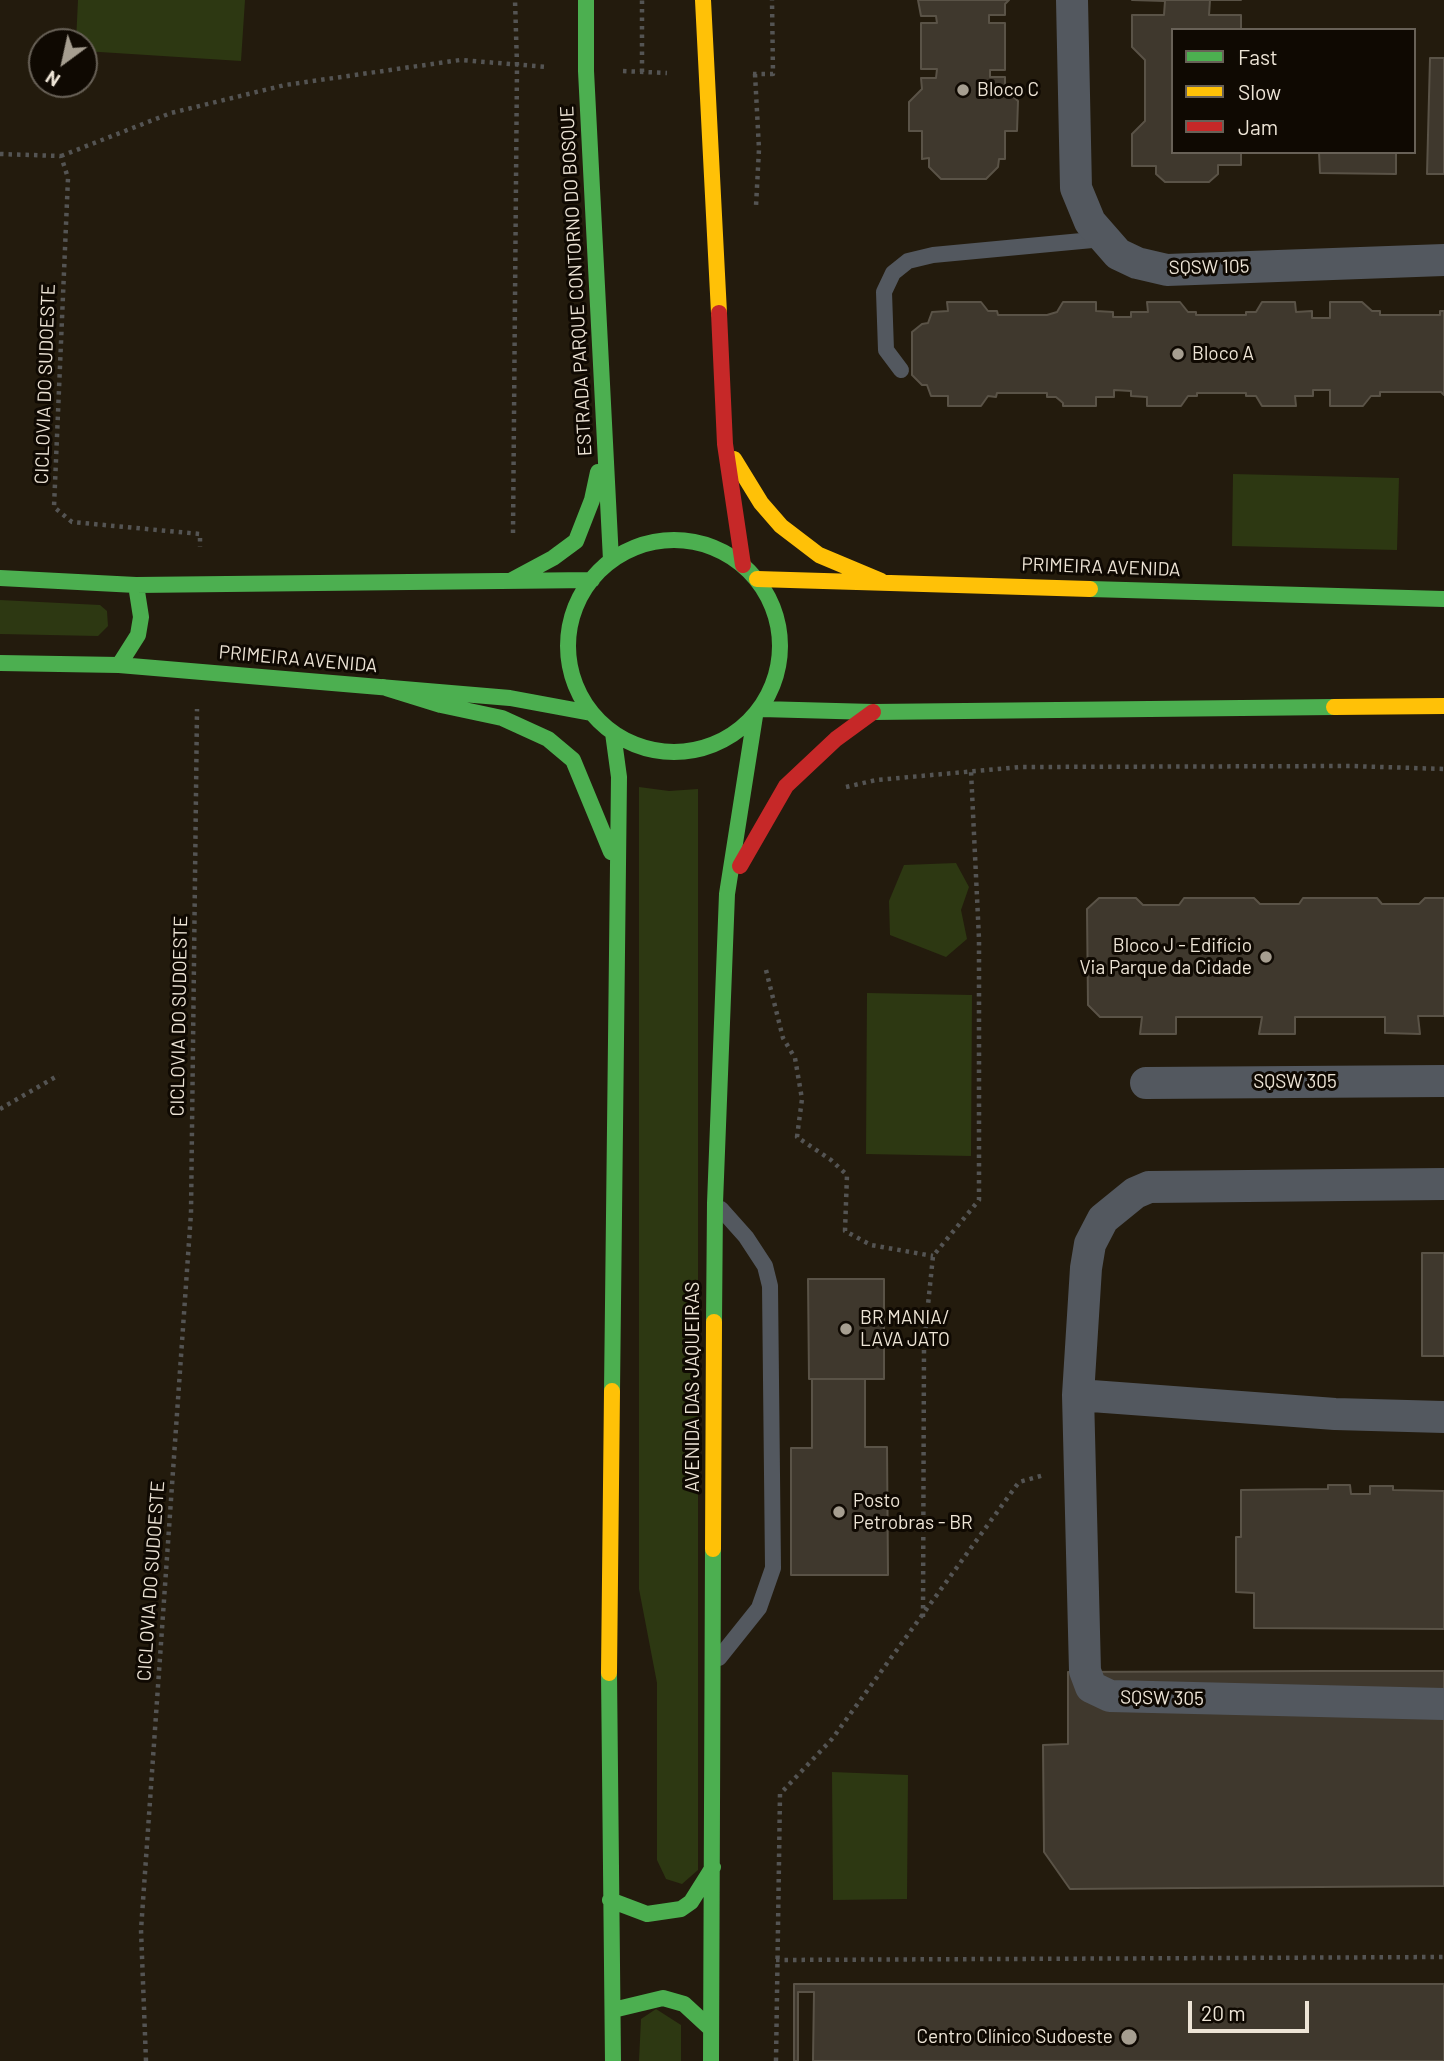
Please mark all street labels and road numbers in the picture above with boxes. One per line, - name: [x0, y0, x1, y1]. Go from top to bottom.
- street label: ESTRADA PARQUE CONTORNO DO BOSQUE: [555, 105, 597, 457]
- street label: SQSW 105: [1169, 255, 1249, 279]
- street label: CICLOVIA DO SUDOESTE: [30, 283, 60, 485]
- street label: PRIMEIRA AVENIDA: [1021, 553, 1181, 581]
- street label: PRIMEIRA AVENIDA: [218, 641, 378, 677]
- street label: CICLOVIA DO SUDOESTE: [166, 916, 192, 1116]
- street label: SQSW 305: [1253, 1071, 1337, 1093]
- street label: AVENIDA DAS JAQUEIRAS: [682, 1282, 704, 1492]
- street label: CICLOVIA DO SUDOESTE: [133, 1480, 169, 1682]
- street label: SQSW 305: [1120, 1686, 1204, 1710]

